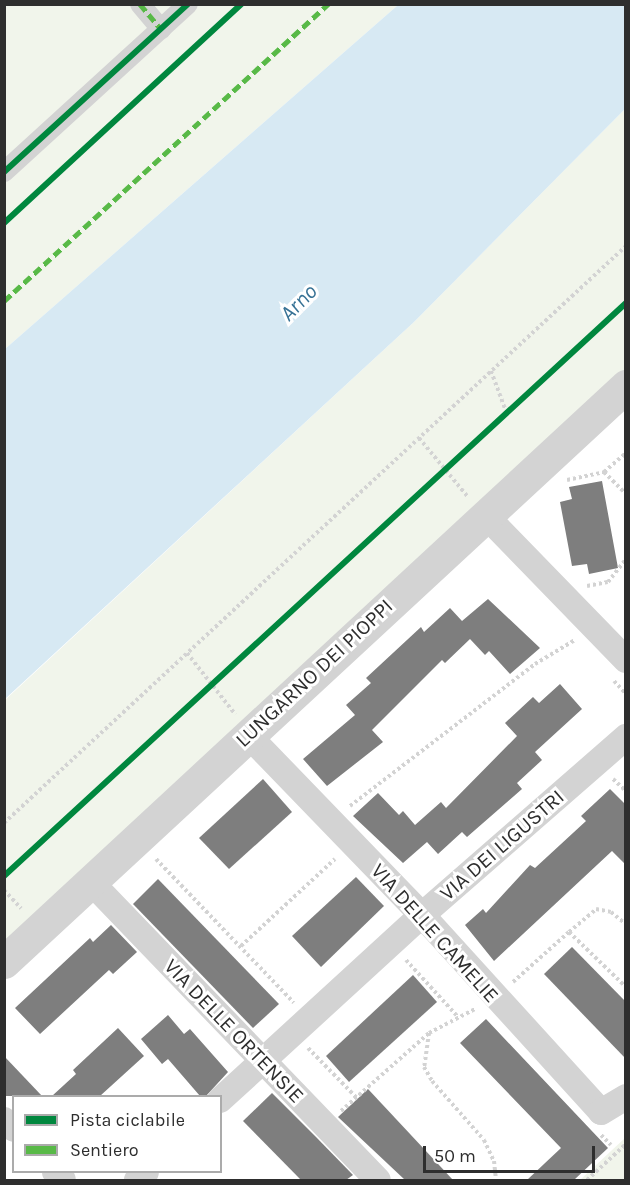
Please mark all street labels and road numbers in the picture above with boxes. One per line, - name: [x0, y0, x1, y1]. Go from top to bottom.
- street label: LUNGARNO DEI PIOPPI: [230, 594, 398, 752]
- street label: VIA DEI LIGUSTRI: [435, 784, 569, 906]
- street label: VIA DELLE CAMELIE: [366, 858, 504, 1008]
- street label: VIA DELLE ORTENSIE: [159, 954, 309, 1108]

